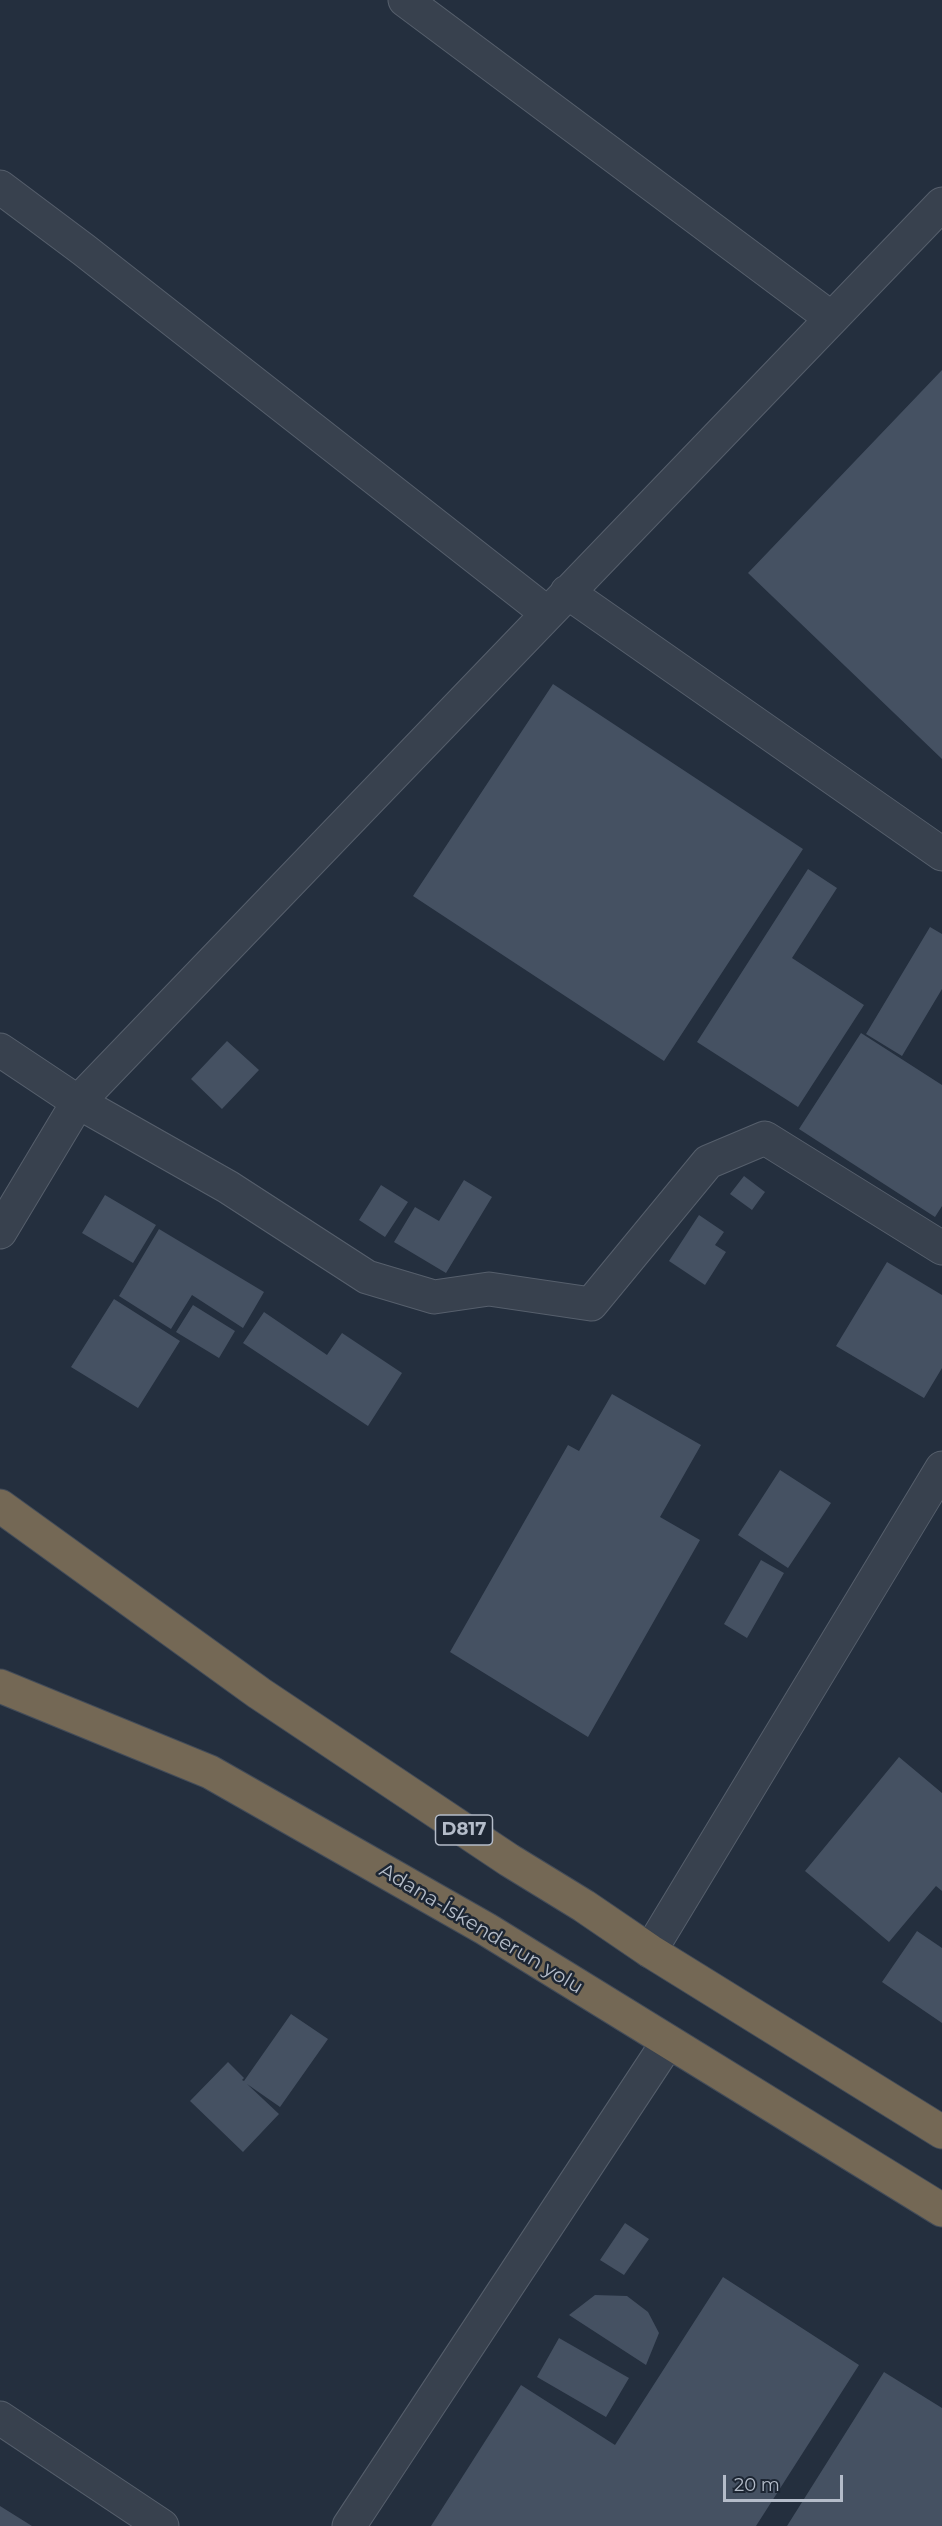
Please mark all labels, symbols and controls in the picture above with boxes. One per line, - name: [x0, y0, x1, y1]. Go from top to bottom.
- road number: D817: [436, 1815, 492, 1845]
- street label: Adana-İskenderun yolu: [375, 1859, 587, 1999]
- scale bar: [726, 2463, 846, 2501]
- text: 20 m: [734, 2474, 780, 2496]

